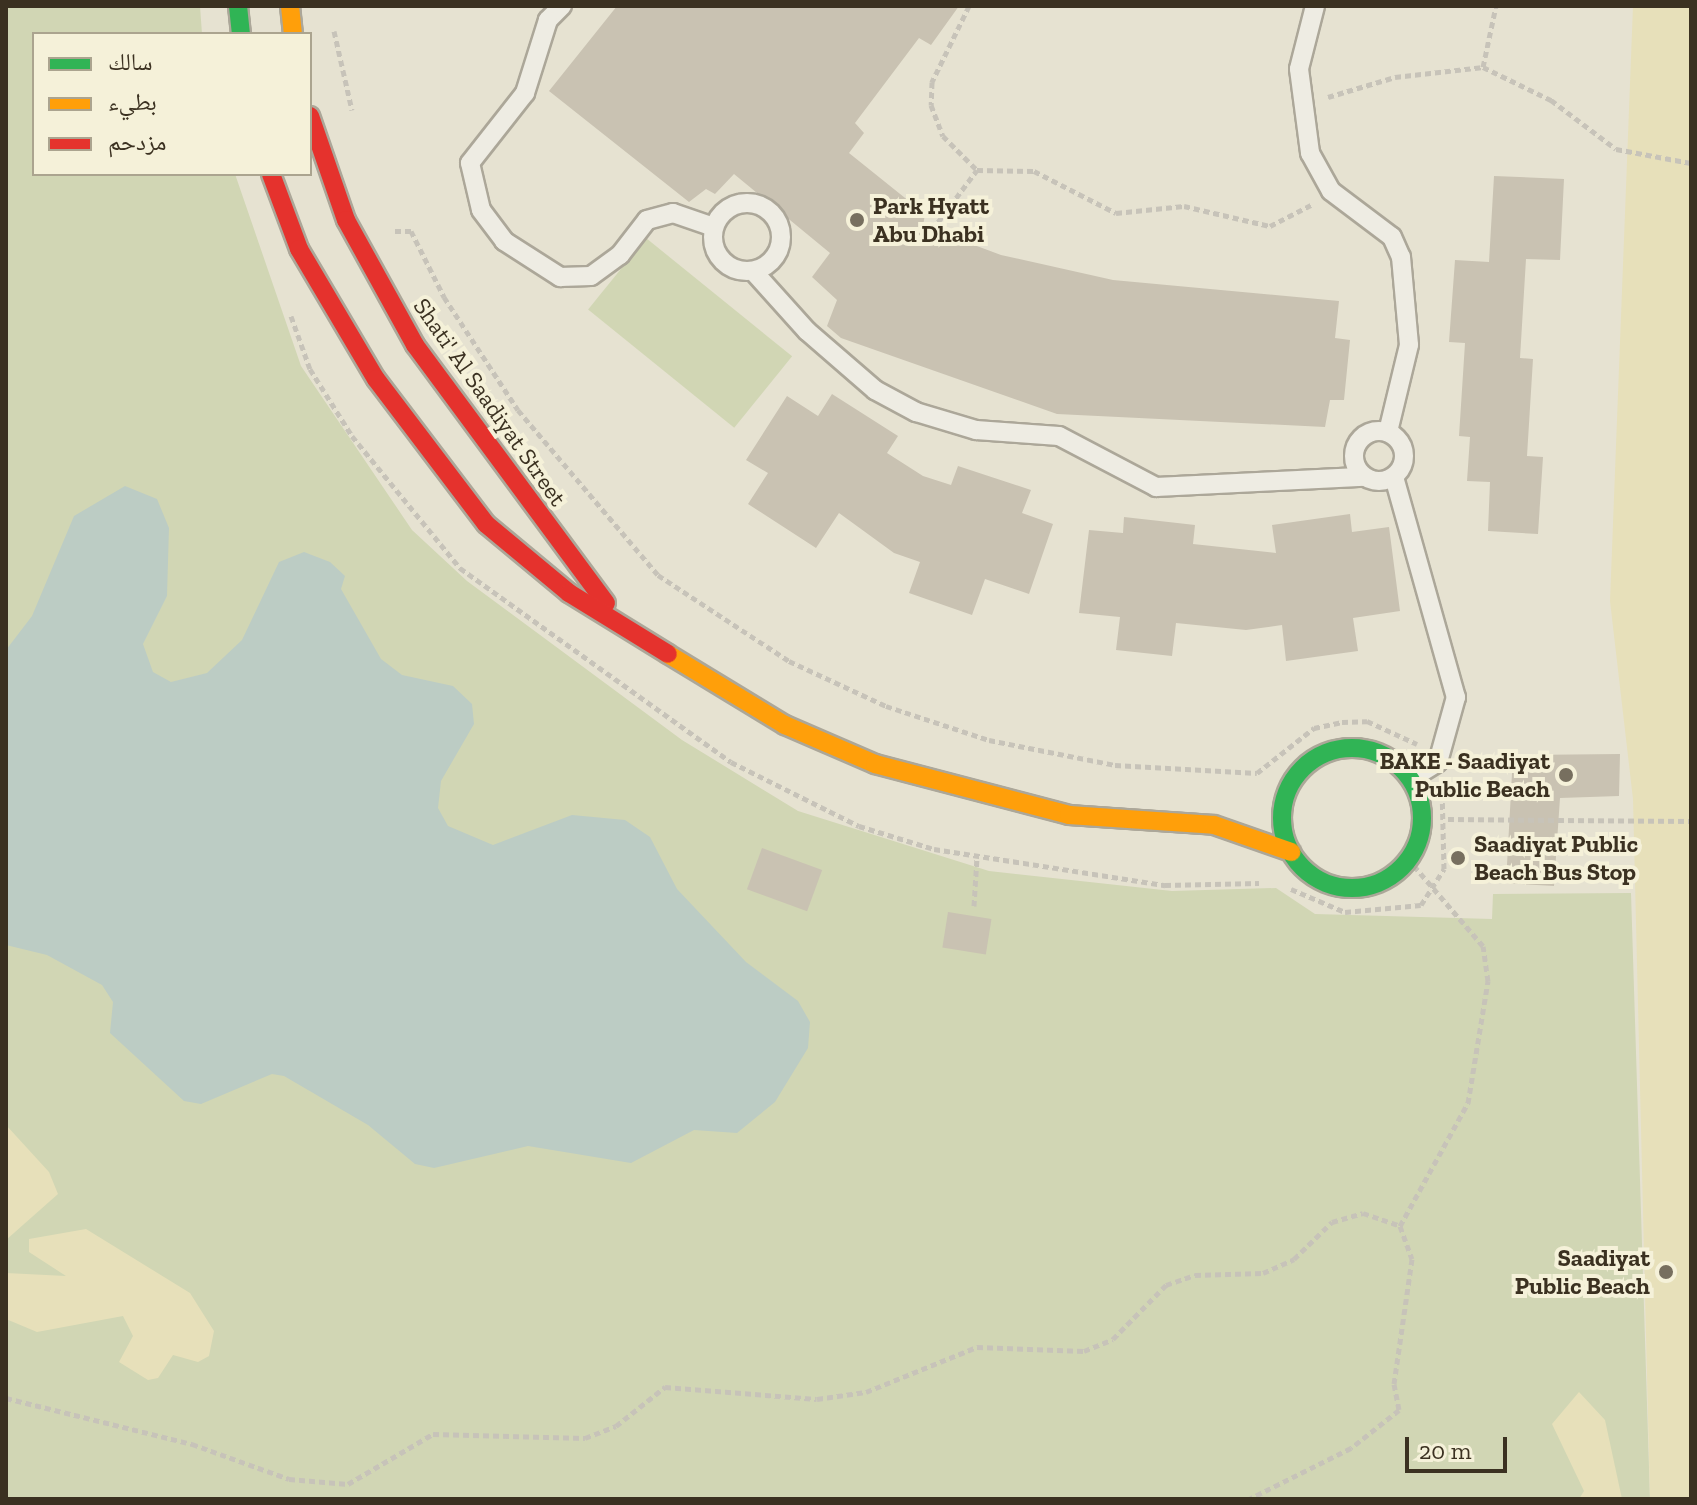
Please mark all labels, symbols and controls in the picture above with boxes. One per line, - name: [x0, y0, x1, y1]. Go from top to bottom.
- legend: [32, 32, 312, 176]
- text: سالك: [108, 47, 153, 76]
- text: بطيء: [108, 87, 157, 116]
- text: مزدحم: [108, 127, 167, 156]
- place label: Park Hyatt Abu Dhabi: [873, 192, 989, 248]
- marker: Park Hyatt Abu Dhabi: [848, 211, 866, 229]
- street label: Shati' Al Saadiyat Street: [407, 292, 573, 512]
- place label: BAKE - Saadiyat Public Beach: [1380, 747, 1550, 803]
- marker: BAKE - Saadiyat Public Beach: [1557, 766, 1575, 784]
- place label: Saadiyat Public Beach Bus Stop: [1474, 830, 1638, 886]
- marker: Saadiyat Public Beach Bus Stop: [1449, 849, 1467, 867]
- place label: Saadiyat Public Beach: [1515, 1244, 1650, 1300]
- marker: Saadiyat Public Beach: [1657, 1263, 1675, 1281]
- scale bar: [1409, 1421, 1511, 1471]
- text: 20 m: [1419, 1436, 1471, 1465]

